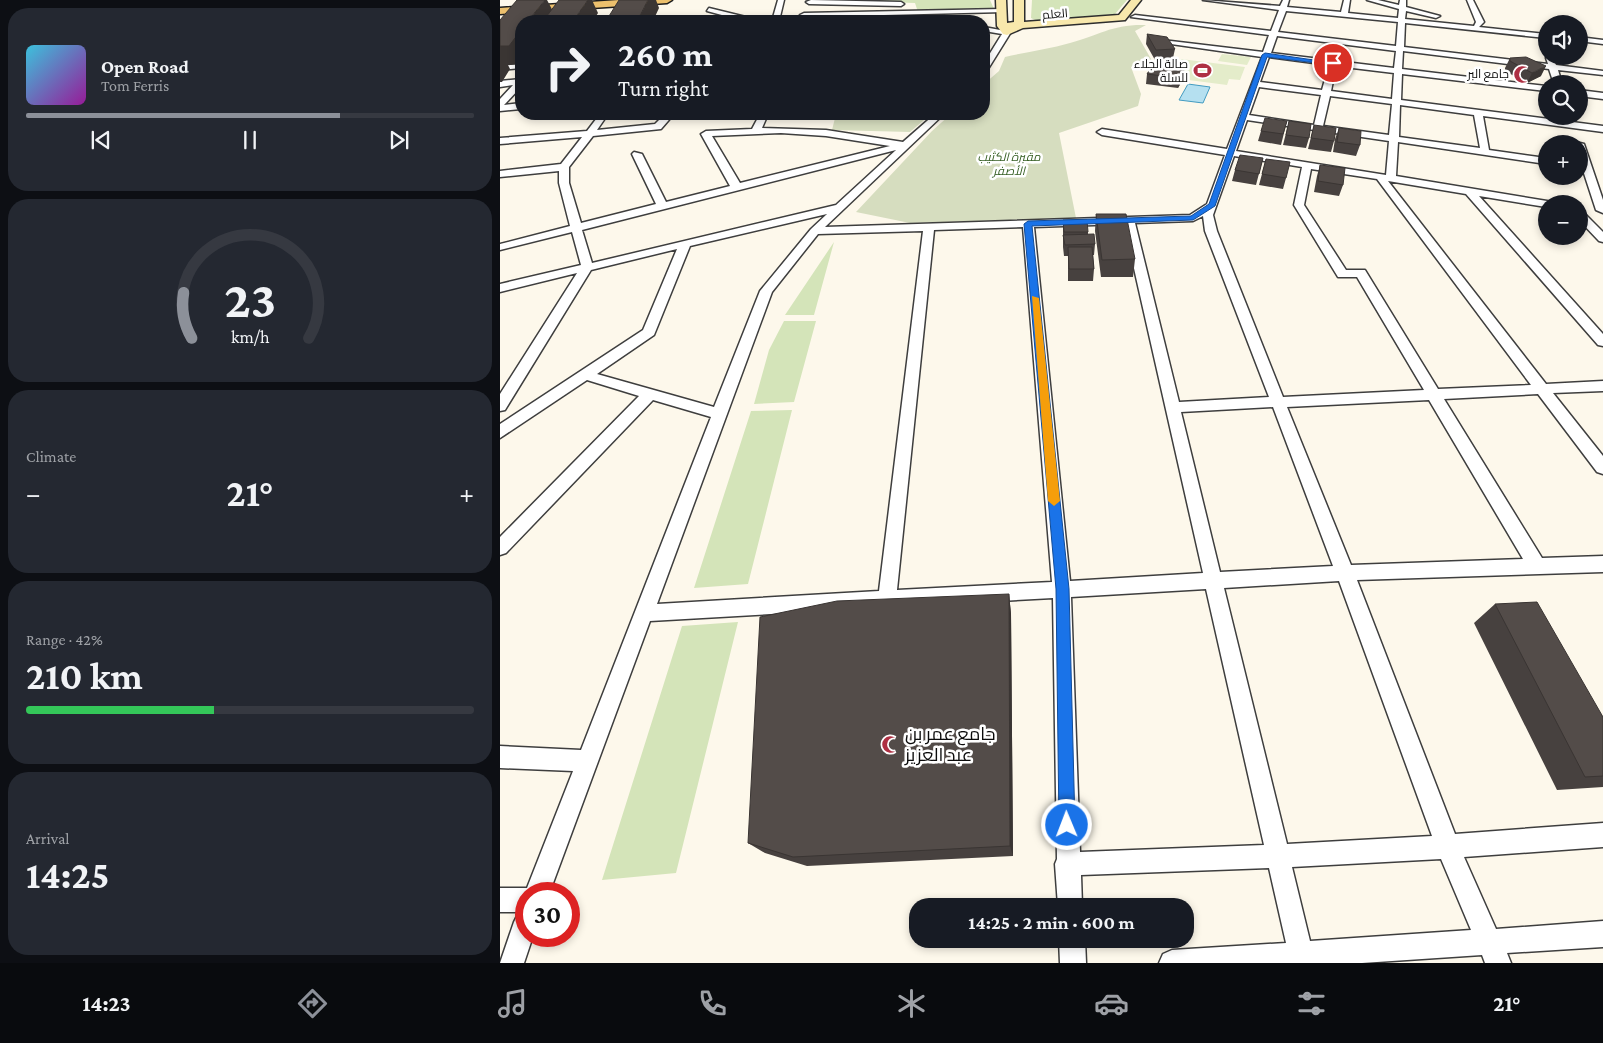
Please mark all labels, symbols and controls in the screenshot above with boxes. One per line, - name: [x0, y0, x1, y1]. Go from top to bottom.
- street label: العلم: [1042, 6, 1069, 23]
- map controls: [1538, 15, 1588, 245]
- button: sound: [1538, 15, 1588, 65]
- icon: right: [535, 35, 600, 100]
- text: 260 m: [618, 35, 713, 74]
- pin: [1312, 42, 1354, 84]
- icon: arrive: [1319, 49, 1347, 77]
- text: Open Road: [101, 56, 189, 77]
- place label: صالة الجلاء للسلة: [1134, 57, 1188, 85]
- sports icon: صالة الجلاء للسلة: [1192, 61, 1212, 81]
- mosque icon: جامع البر: [1513, 64, 1533, 84]
- place label: جامع البر: [1467, 67, 1509, 82]
- button: search: [1538, 75, 1588, 125]
- text: Turn right: [618, 76, 709, 101]
- text: Tom Ferris: [101, 77, 169, 94]
- icon: previous: [87, 126, 115, 154]
- icon: pause: [236, 126, 264, 154]
- icon: next: [385, 126, 413, 154]
- button: +: [1538, 135, 1588, 185]
- park label: مقبرة الكثيب الأصفر: [977, 150, 1041, 178]
- button: −: [1538, 195, 1588, 245]
- text: 23: [224, 270, 276, 328]
- text: km/h: [231, 327, 270, 347]
- text: Climate: [26, 448, 76, 465]
- text: 21°: [226, 472, 274, 514]
- text: −: [26, 478, 41, 509]
- text: +: [459, 478, 474, 509]
- text: Range · 42%: [26, 631, 103, 648]
- text: 210 km: [26, 655, 143, 697]
- place label: جامع عمر بن عبد العزيز: [904, 724, 996, 766]
- mosque icon: جامع عمر بن عبد العزيز: [881, 734, 901, 754]
- position arrow: [1040, 798, 1092, 850]
- text: Arrival: [26, 830, 70, 847]
- text: 14:25: [26, 854, 109, 896]
- speed limit sign: 30: [515, 882, 580, 947]
- text: 14:25 · 2 min · 600 m: [968, 912, 1135, 933]
- icon: directions: [295, 986, 330, 1021]
- icon: music: [495, 986, 530, 1021]
- icon: phone: [695, 986, 730, 1021]
- icon: climate: [894, 986, 929, 1021]
- icon: car: [1094, 986, 1129, 1021]
- icon: filters: [1294, 986, 1329, 1021]
- text: 14:23: [82, 991, 131, 1016]
- text: 21°: [1493, 991, 1521, 1016]

